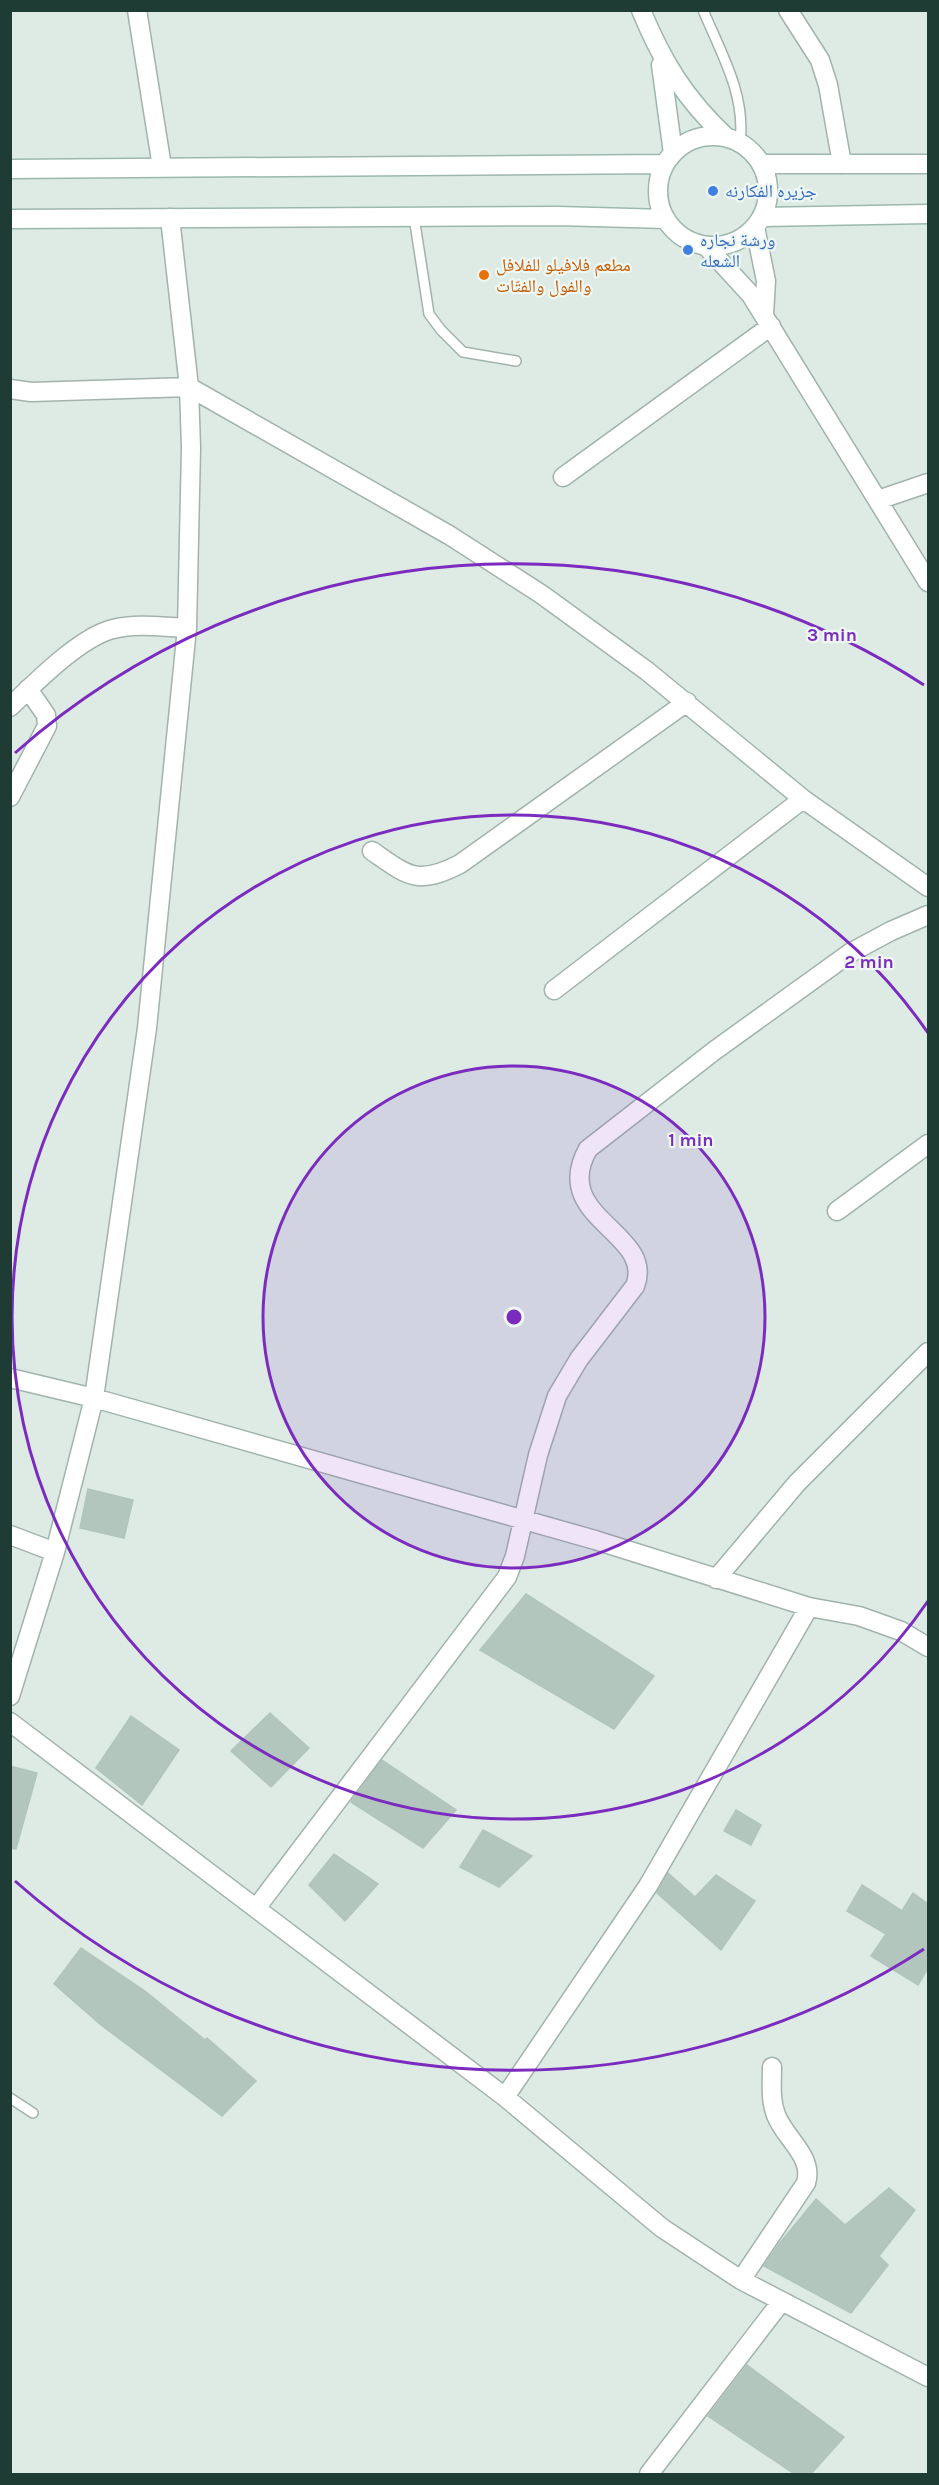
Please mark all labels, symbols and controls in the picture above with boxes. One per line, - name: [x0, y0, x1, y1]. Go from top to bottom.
- place label: جزيره الفكارنه: [725, 180, 817, 202]
- marker: جزيره الفكارنه: [706, 184, 720, 198]
- place label: ورشة نجاره الشعله: [700, 229, 775, 272]
- marker: ورشة نجاره الشعله: [681, 243, 695, 257]
- place label: مطعم فلافيلو للفلافل والفول والفتّات: [496, 254, 631, 297]
- marker: مطعم فلافيلو للفلافل والفول والفتّات: [477, 268, 491, 282]
- text: 3 min: [807, 624, 857, 646]
- text: 2 min: [844, 951, 894, 973]
- text: 1 min: [668, 1129, 714, 1151]
- centre of rings: [504, 1307, 524, 1327]

